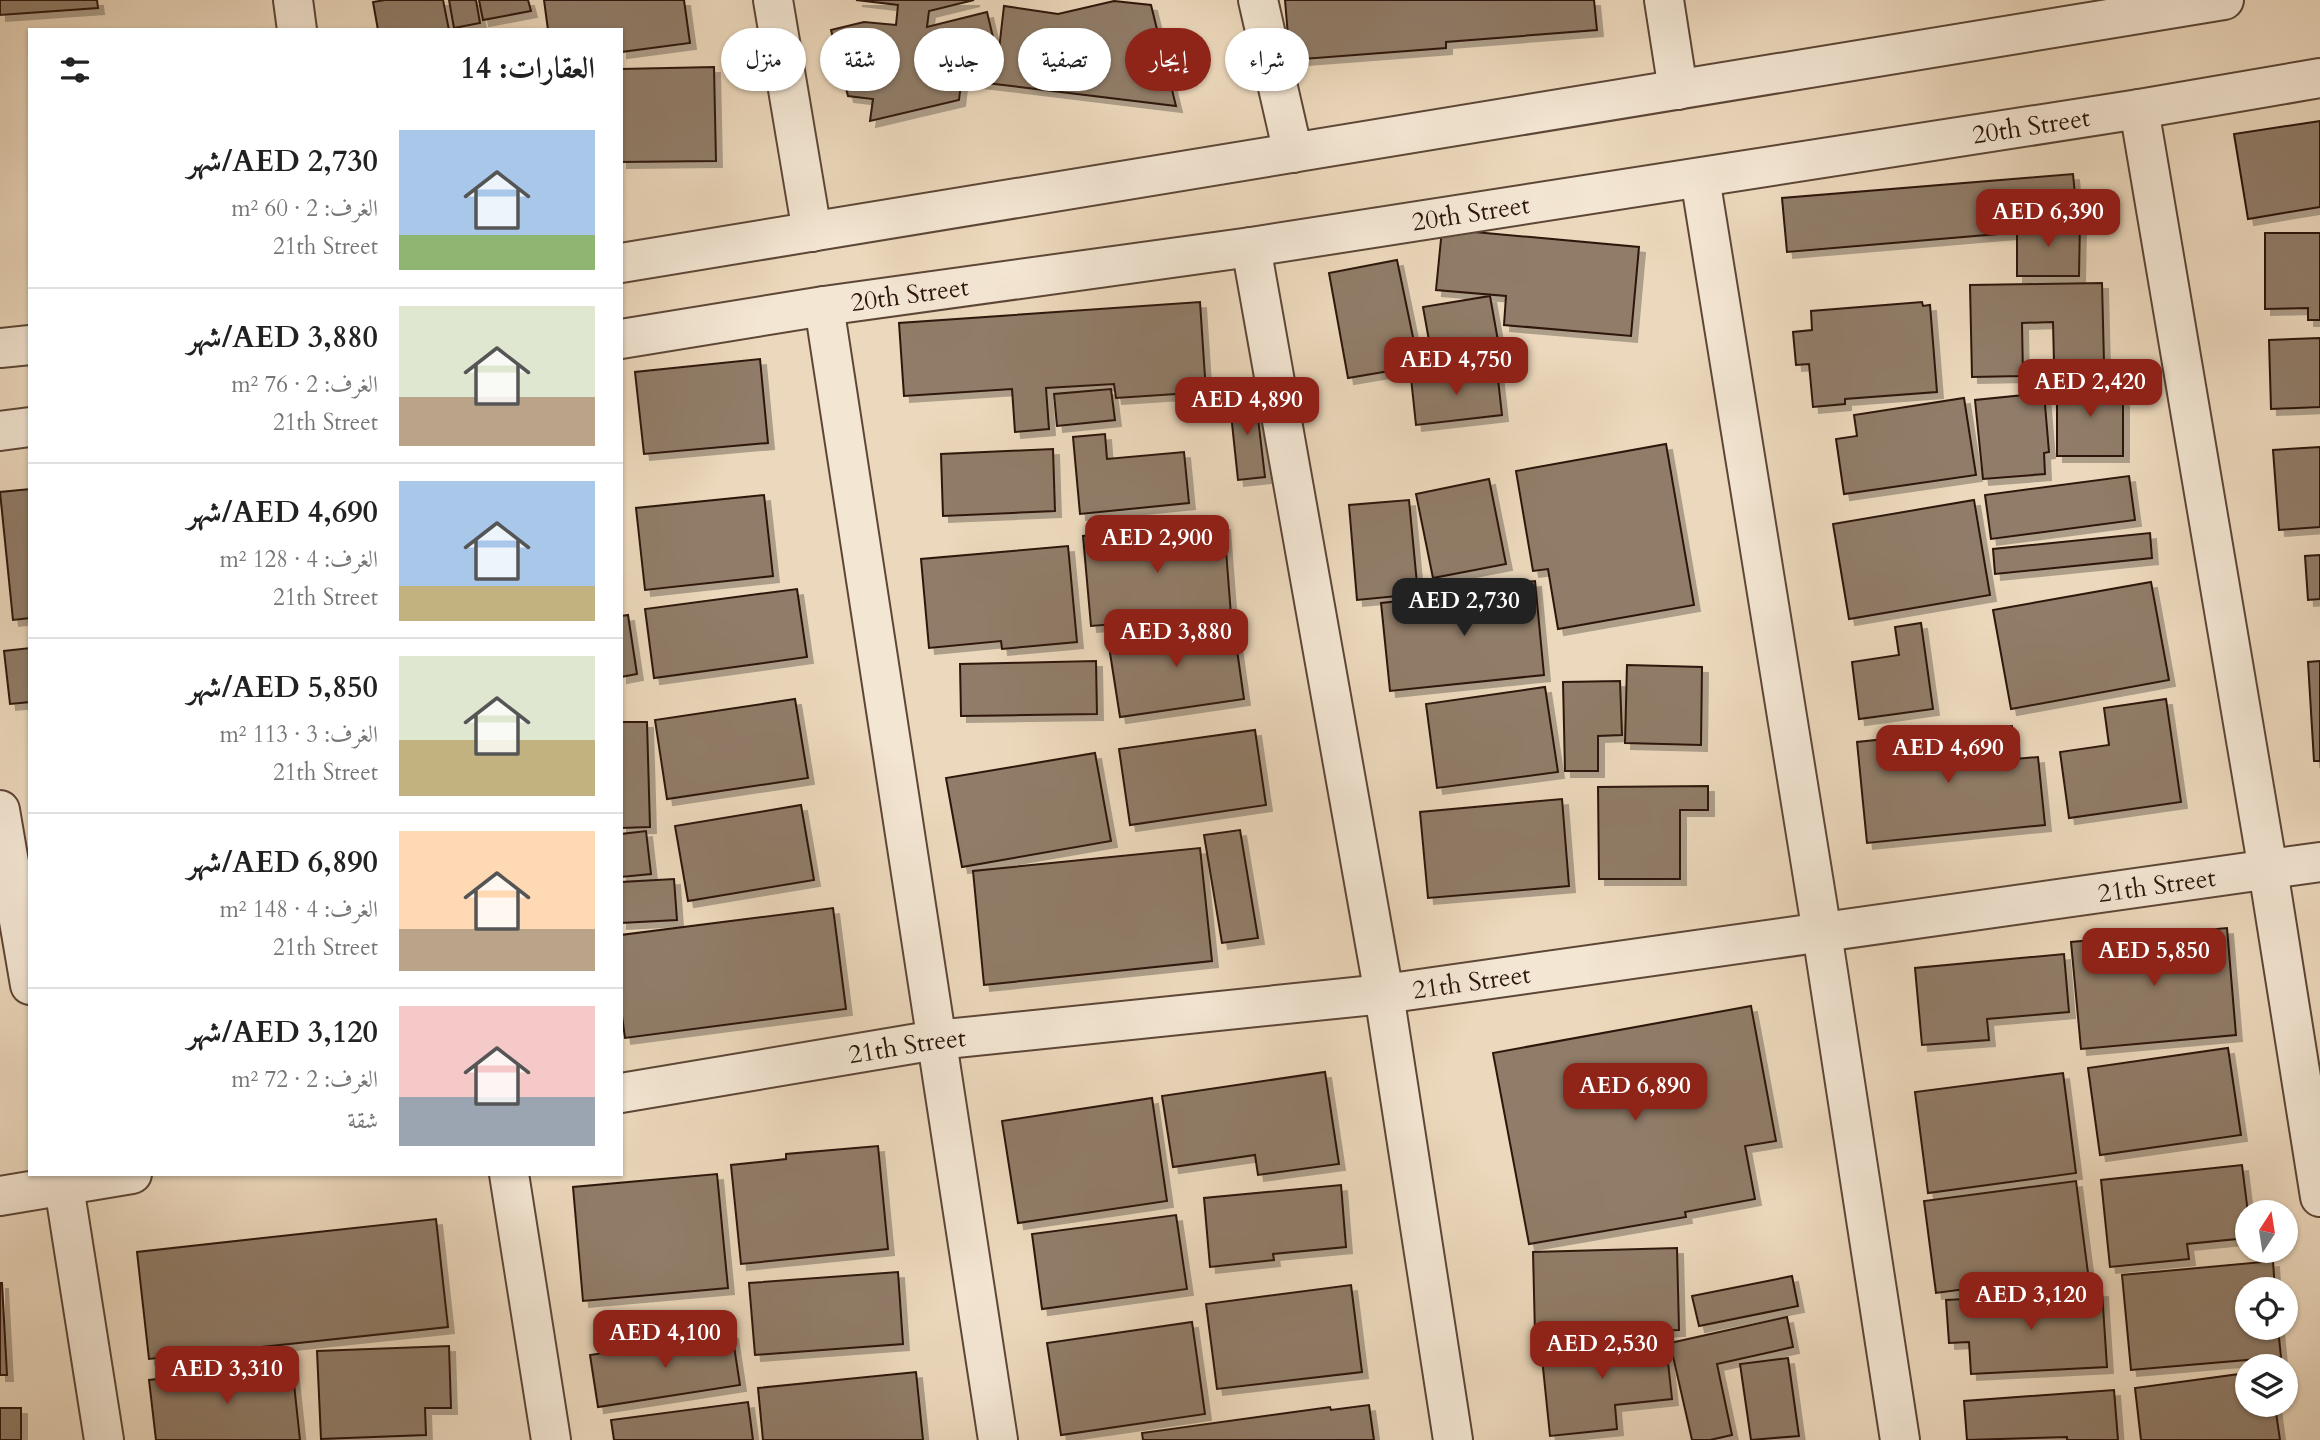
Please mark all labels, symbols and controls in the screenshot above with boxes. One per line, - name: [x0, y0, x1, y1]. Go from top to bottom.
- chip: منزل: [721, 28, 806, 91]
- chip: شقة: [820, 28, 900, 91]
- chip: جديد: [914, 28, 1004, 91]
- chip: تصفية: [1018, 28, 1111, 91]
- chip: إيجار: [1125, 28, 1211, 91]
- chip: شراء: [1225, 28, 1309, 91]
- text: العقارات: 14: [460, 48, 595, 89]
- icon: filters: [56, 51, 94, 89]
- street label: 20th Street: [1970, 100, 2092, 153]
- text: AED 2,730/شهر: [187, 141, 378, 182]
- icon: home: [455, 158, 539, 242]
- street label: 20th Street: [1409, 187, 1532, 240]
- pin: AED 6,390: [1968, 190, 2128, 249]
- text: الغرف: 2 · 60 m²: [231, 193, 378, 224]
- text: AED 6,390: [1992, 196, 2104, 227]
- text: 21th Street: [273, 231, 378, 262]
- street label: 20th Street: [848, 269, 971, 320]
- text: AED 3,880/شهر: [187, 317, 378, 358]
- icon: home: [455, 334, 539, 418]
- pin: AED 4,750: [1376, 338, 1536, 397]
- text: AED 4,750: [1400, 344, 1512, 375]
- pin: AED 2,420: [2010, 360, 2170, 419]
- text: AED 2,420: [2034, 366, 2146, 397]
- text: الغرف: 2 · 76 m²: [231, 369, 378, 400]
- pin: AED 4,890: [1167, 378, 1327, 437]
- text: AED 4,890: [1191, 384, 1303, 415]
- text: 21th Street: [273, 407, 378, 438]
- text: AED 4,690/شهر: [187, 492, 378, 533]
- icon: home: [455, 509, 539, 593]
- pin: AED 2,900: [1077, 516, 1237, 575]
- text: AED 2,900: [1101, 522, 1213, 553]
- text: الغرف: 4 · 128 m²: [219, 544, 378, 575]
- pin: AED 2,730: [1384, 578, 1544, 638]
- text: 21th Street: [273, 582, 378, 613]
- text: AED 2,730: [1408, 585, 1520, 616]
- pin: AED 3,880: [1096, 610, 1256, 669]
- text: AED 3,880: [1120, 616, 1232, 647]
- text: AED 5,850/شهر: [187, 667, 378, 708]
- icon: home: [455, 684, 539, 768]
- text: الغرف: 3 · 113 m²: [219, 719, 378, 750]
- pin: AED 4,690: [1868, 726, 2028, 785]
- text: AED 4,690: [1892, 732, 2004, 763]
- text: 21th Street: [273, 757, 378, 788]
- text: AED 6,890/شهر: [187, 842, 378, 883]
- icon: home: [455, 859, 539, 943]
- street label: 21th Street: [2095, 860, 2218, 911]
- text: الغرف: 4 · 148 m²: [219, 894, 378, 925]
- pin: AED 5,850: [2074, 928, 2234, 988]
- text: 21th Street: [273, 932, 378, 963]
- text: AED 5,850: [2098, 935, 2210, 966]
- street label: 21th Street: [1410, 957, 1533, 1008]
- text: AED 3,120/شهر: [187, 1012, 378, 1053]
- street label: 21th Street: [846, 1020, 968, 1072]
- icon: home: [455, 1034, 539, 1118]
- text: الغرف: 2 · 72 m²: [231, 1064, 378, 1095]
- pin: AED 6,890: [1555, 1064, 1715, 1123]
- text: AED 6,890: [1579, 1070, 1691, 1101]
- text: شقة: [348, 1105, 378, 1136]
- north arrow: [2235, 1200, 2298, 1264]
- map controls: [2235, 1200, 2298, 1417]
- pin: AED 3,120: [1951, 1272, 2111, 1332]
- button: locate: [2235, 1277, 2298, 1340]
- text: AED 3,120: [1975, 1279, 2087, 1310]
- pin: AED 4,100: [585, 1310, 745, 1370]
- text: AED 4,100: [609, 1317, 721, 1348]
- pin: AED 2,530: [1522, 1322, 1682, 1381]
- text: AED 2,530: [1546, 1328, 1658, 1359]
- pin: AED 3,310: [147, 1346, 307, 1406]
- text: AED 3,310: [171, 1353, 283, 1384]
- button: layers: [2235, 1354, 2298, 1417]

